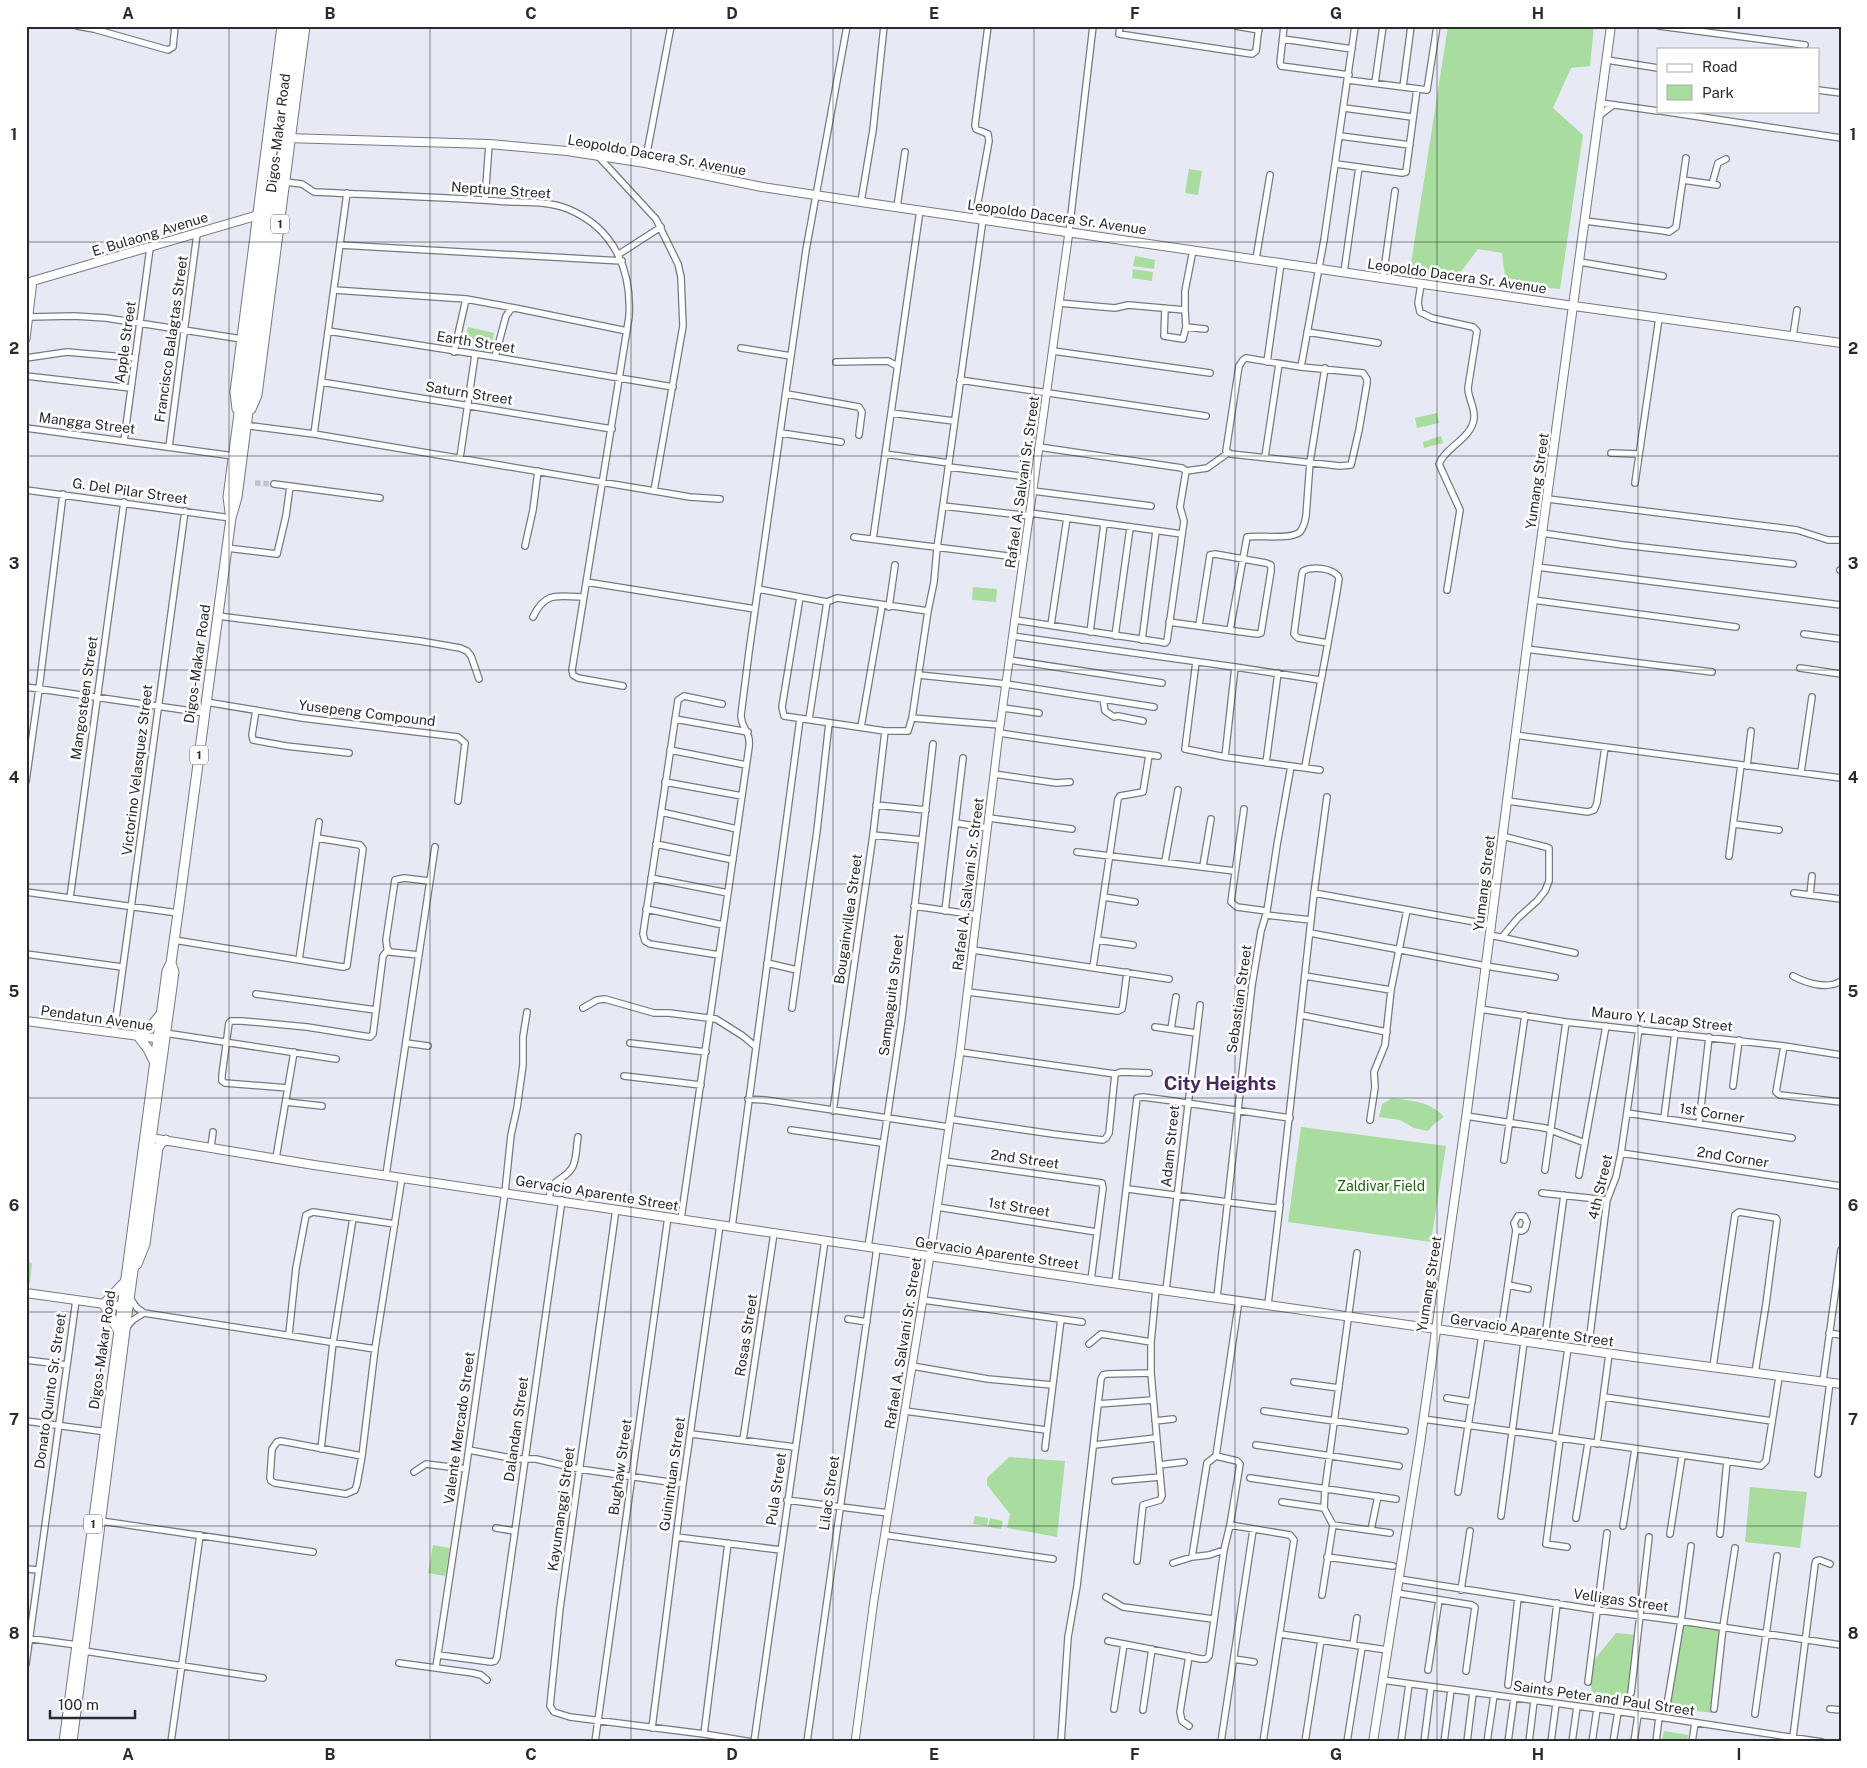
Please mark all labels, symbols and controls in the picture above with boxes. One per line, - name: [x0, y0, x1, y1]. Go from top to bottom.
- text: A: [122, 4, 134, 23]
- text: B: [325, 4, 336, 23]
- text: C: [525, 4, 537, 23]
- text: D: [726, 4, 738, 23]
- text: E: [929, 4, 939, 23]
- text: F: [1130, 4, 1140, 23]
- text: G: [1330, 4, 1342, 23]
- text: H: [1532, 4, 1544, 23]
- text: I: [1737, 4, 1741, 23]
- legend: [1657, 48, 1820, 112]
- text: Road: [1702, 58, 1738, 75]
- street label: Digos-Makar Road: [263, 73, 293, 193]
- text: Park: [1702, 84, 1734, 101]
- text: 1: [11, 125, 17, 144]
- text: 1: [1850, 125, 1856, 144]
- street label: Leopoldo Dacera Sr. Avenue: [566, 131, 748, 179]
- street label: Neptune Street: [450, 179, 552, 201]
- street label: Leopoldo Dacera Sr. Avenue: [966, 196, 1148, 238]
- street label: E. Bulaong Avenue: [90, 209, 210, 259]
- road number: 1: [271, 214, 289, 233]
- street label: Francisco Balagtas Street: [151, 254, 191, 424]
- street label: Leopoldo Dacera Sr. Avenue: [1366, 255, 1548, 297]
- street label: Apple Street: [111, 300, 139, 384]
- street label: Earth Street: [436, 328, 516, 356]
- text: 2: [9, 339, 19, 358]
- text: 2: [1848, 339, 1858, 358]
- street label: Saturn Street: [424, 378, 514, 408]
- street label: Rafael A. Salvani Sr. Street: [1002, 395, 1042, 569]
- street label: Mangga Street: [38, 409, 136, 437]
- street label: Yumang Street: [1522, 432, 1552, 530]
- street label: G. Del Pilar Street: [71, 475, 189, 507]
- text: 3: [9, 554, 19, 573]
- text: 3: [1848, 554, 1858, 573]
- street label: Digos-Makar Road: [181, 604, 213, 724]
- street label: Mangosteen Street: [67, 635, 101, 761]
- street label: Victorino Velasquez Street: [119, 684, 155, 856]
- street label: Yusepeng Compound: [298, 697, 436, 729]
- road number: 1: [190, 746, 208, 764]
- text: 4: [9, 768, 20, 787]
- text: 4: [1848, 768, 1859, 787]
- street label: Rafael A. Salvani Sr. Street: [949, 797, 987, 971]
- street label: Yumang Street: [1470, 834, 1498, 932]
- street label: Bougainvillea Street: [831, 853, 865, 985]
- street label: Sampaguita Street: [876, 933, 906, 1057]
- street label: Sebastian Street: [1223, 944, 1255, 1054]
- text: 5: [9, 982, 20, 1001]
- text: 5: [1848, 982, 1859, 1001]
- street label: Pendatun Avenue: [40, 1002, 155, 1034]
- street label: Mauro Y. Lacap Street: [1590, 1004, 1734, 1034]
- district label: City Heights: [1164, 1072, 1276, 1094]
- street label: 1st Corner: [1678, 1100, 1746, 1126]
- street label: Adam Street: [1158, 1104, 1182, 1188]
- street label: 2nd Corner: [1696, 1143, 1770, 1171]
- street label: 2nd Street: [990, 1146, 1060, 1172]
- street label: 4th Street: [1585, 1153, 1615, 1221]
- street label: Gervacio Aparente Street: [514, 1172, 680, 1214]
- park label: Zaldivar Field: [1337, 1178, 1425, 1194]
- street label: 1st Street: [987, 1194, 1051, 1220]
- text: 6: [9, 1196, 19, 1215]
- text: 6: [1848, 1196, 1858, 1215]
- street label: Gervacio Aparente Street: [914, 1234, 1080, 1272]
- street label: Yumang Street: [1414, 1235, 1444, 1333]
- street label: Rafael A. Salvani Sr. Street: [881, 1256, 925, 1430]
- street label: Digos-Makar Road: [86, 1290, 118, 1410]
- street label: Rosas Street: [732, 1293, 760, 1377]
- street label: Gervacio Aparente Street: [1449, 1311, 1615, 1349]
- street label: Donato Quinto Sr. Street: [31, 1312, 69, 1470]
- street label: Valente Mercado Street: [440, 1351, 478, 1505]
- street label: Dalandan Street: [501, 1375, 531, 1483]
- text: 7: [9, 1410, 19, 1429]
- text: 7: [1848, 1410, 1858, 1429]
- street label: Guinintuan Street: [656, 1416, 688, 1532]
- street label: Bughaw Street: [605, 1418, 635, 1516]
- street label: Kayumanggi Street: [544, 1446, 578, 1572]
- street label: Pula Street: [763, 1452, 789, 1526]
- street label: Lilac Street: [816, 1455, 842, 1531]
- road number: 1: [84, 1515, 102, 1534]
- street label: Velligas Street: [1572, 1585, 1670, 1615]
- text: 8: [9, 1624, 20, 1643]
- text: 8: [1848, 1624, 1859, 1643]
- street label: Saints Peter and Paul Street: [1512, 1677, 1696, 1719]
- scale bar: [50, 1688, 135, 1720]
- text: 100 m: [58, 1696, 99, 1713]
- text: A: [122, 1745, 134, 1764]
- text: B: [325, 1745, 336, 1764]
- text: C: [525, 1745, 537, 1764]
- text: D: [726, 1745, 738, 1764]
- text: E: [929, 1745, 939, 1764]
- text: F: [1130, 1745, 1140, 1764]
- text: G: [1330, 1745, 1342, 1764]
- text: H: [1532, 1745, 1544, 1764]
- text: I: [1737, 1745, 1741, 1764]

